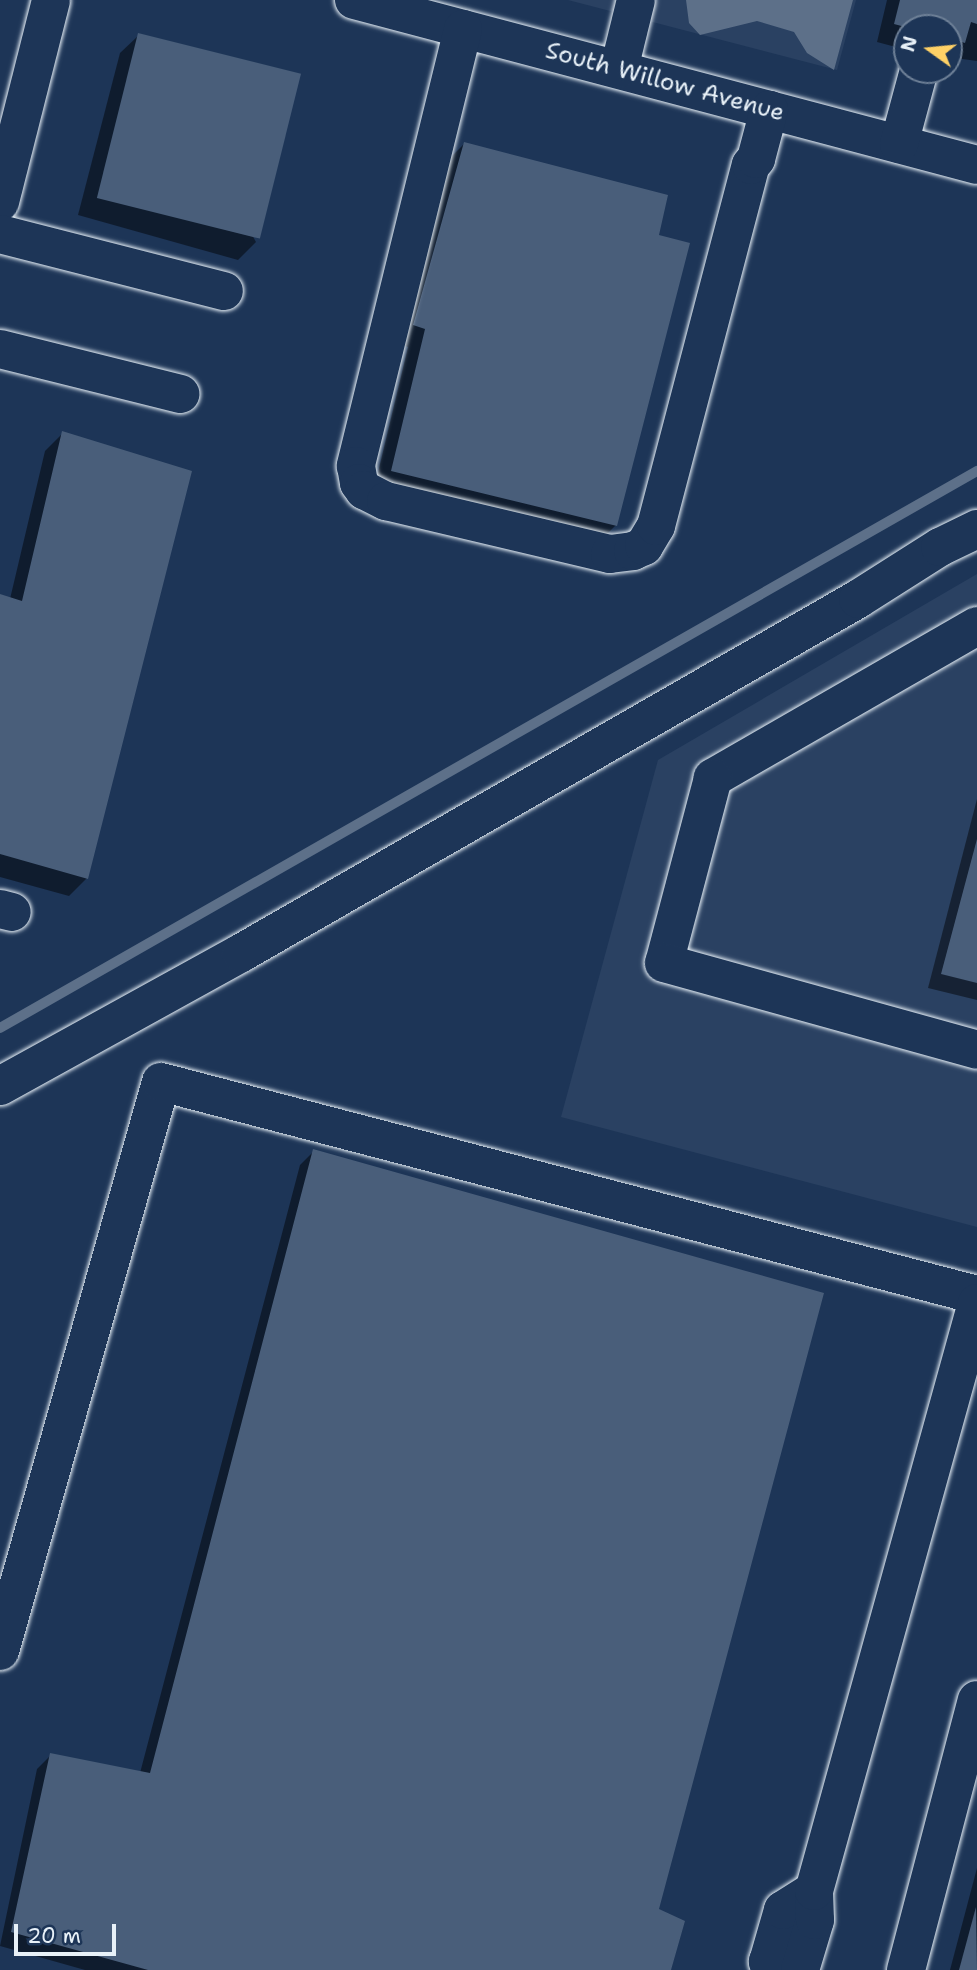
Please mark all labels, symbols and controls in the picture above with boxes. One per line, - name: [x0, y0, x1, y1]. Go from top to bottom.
- north arrow: [893, 14, 963, 84]
- text: N: [895, 33, 923, 54]
- street label: South Willow Avenue: [542, 36, 788, 128]
- scale bar: [18, 1910, 119, 1954]
- text: 20 m: [27, 1922, 81, 1950]

